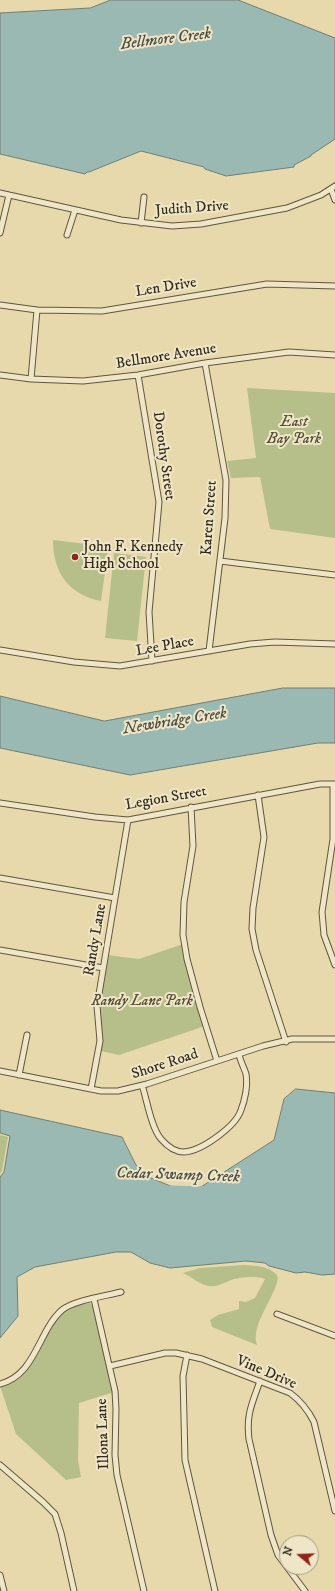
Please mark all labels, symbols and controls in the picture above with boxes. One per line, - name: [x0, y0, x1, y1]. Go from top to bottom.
- water label: Bellmore Creek: [120, 25, 212, 55]
- street label: Judith Drive: [155, 197, 229, 221]
- street label: Len Drive: [134, 274, 198, 302]
- street label: Bellmore Avenue: [114, 340, 218, 374]
- street label: Dorothy Street: [148, 410, 178, 502]
- park label: East Bay Park: [267, 414, 321, 449]
- street label: Karen Street: [198, 480, 222, 556]
- place label: John F. Kennedy High School: [83, 539, 183, 574]
- marker: John F. Kennedy High School: [70, 552, 80, 562]
- street label: Lee Place: [135, 633, 195, 661]
- water label: Newbridge Creek: [122, 704, 228, 740]
- street label: Legion Street: [124, 783, 208, 815]
- street label: Randy Lane: [81, 902, 111, 978]
- park label: Randy Lane Park: [91, 993, 193, 1011]
- street label: Shore Road: [129, 1046, 201, 1084]
- water label: Cedar Swamp Creek: [116, 1164, 240, 1188]
- street label: Vine Drive: [233, 1352, 299, 1394]
- street label: Illona Lane: [94, 1398, 114, 1470]
- north arrow: [279, 1535, 319, 1575]
- text: N: [281, 1545, 297, 1558]

